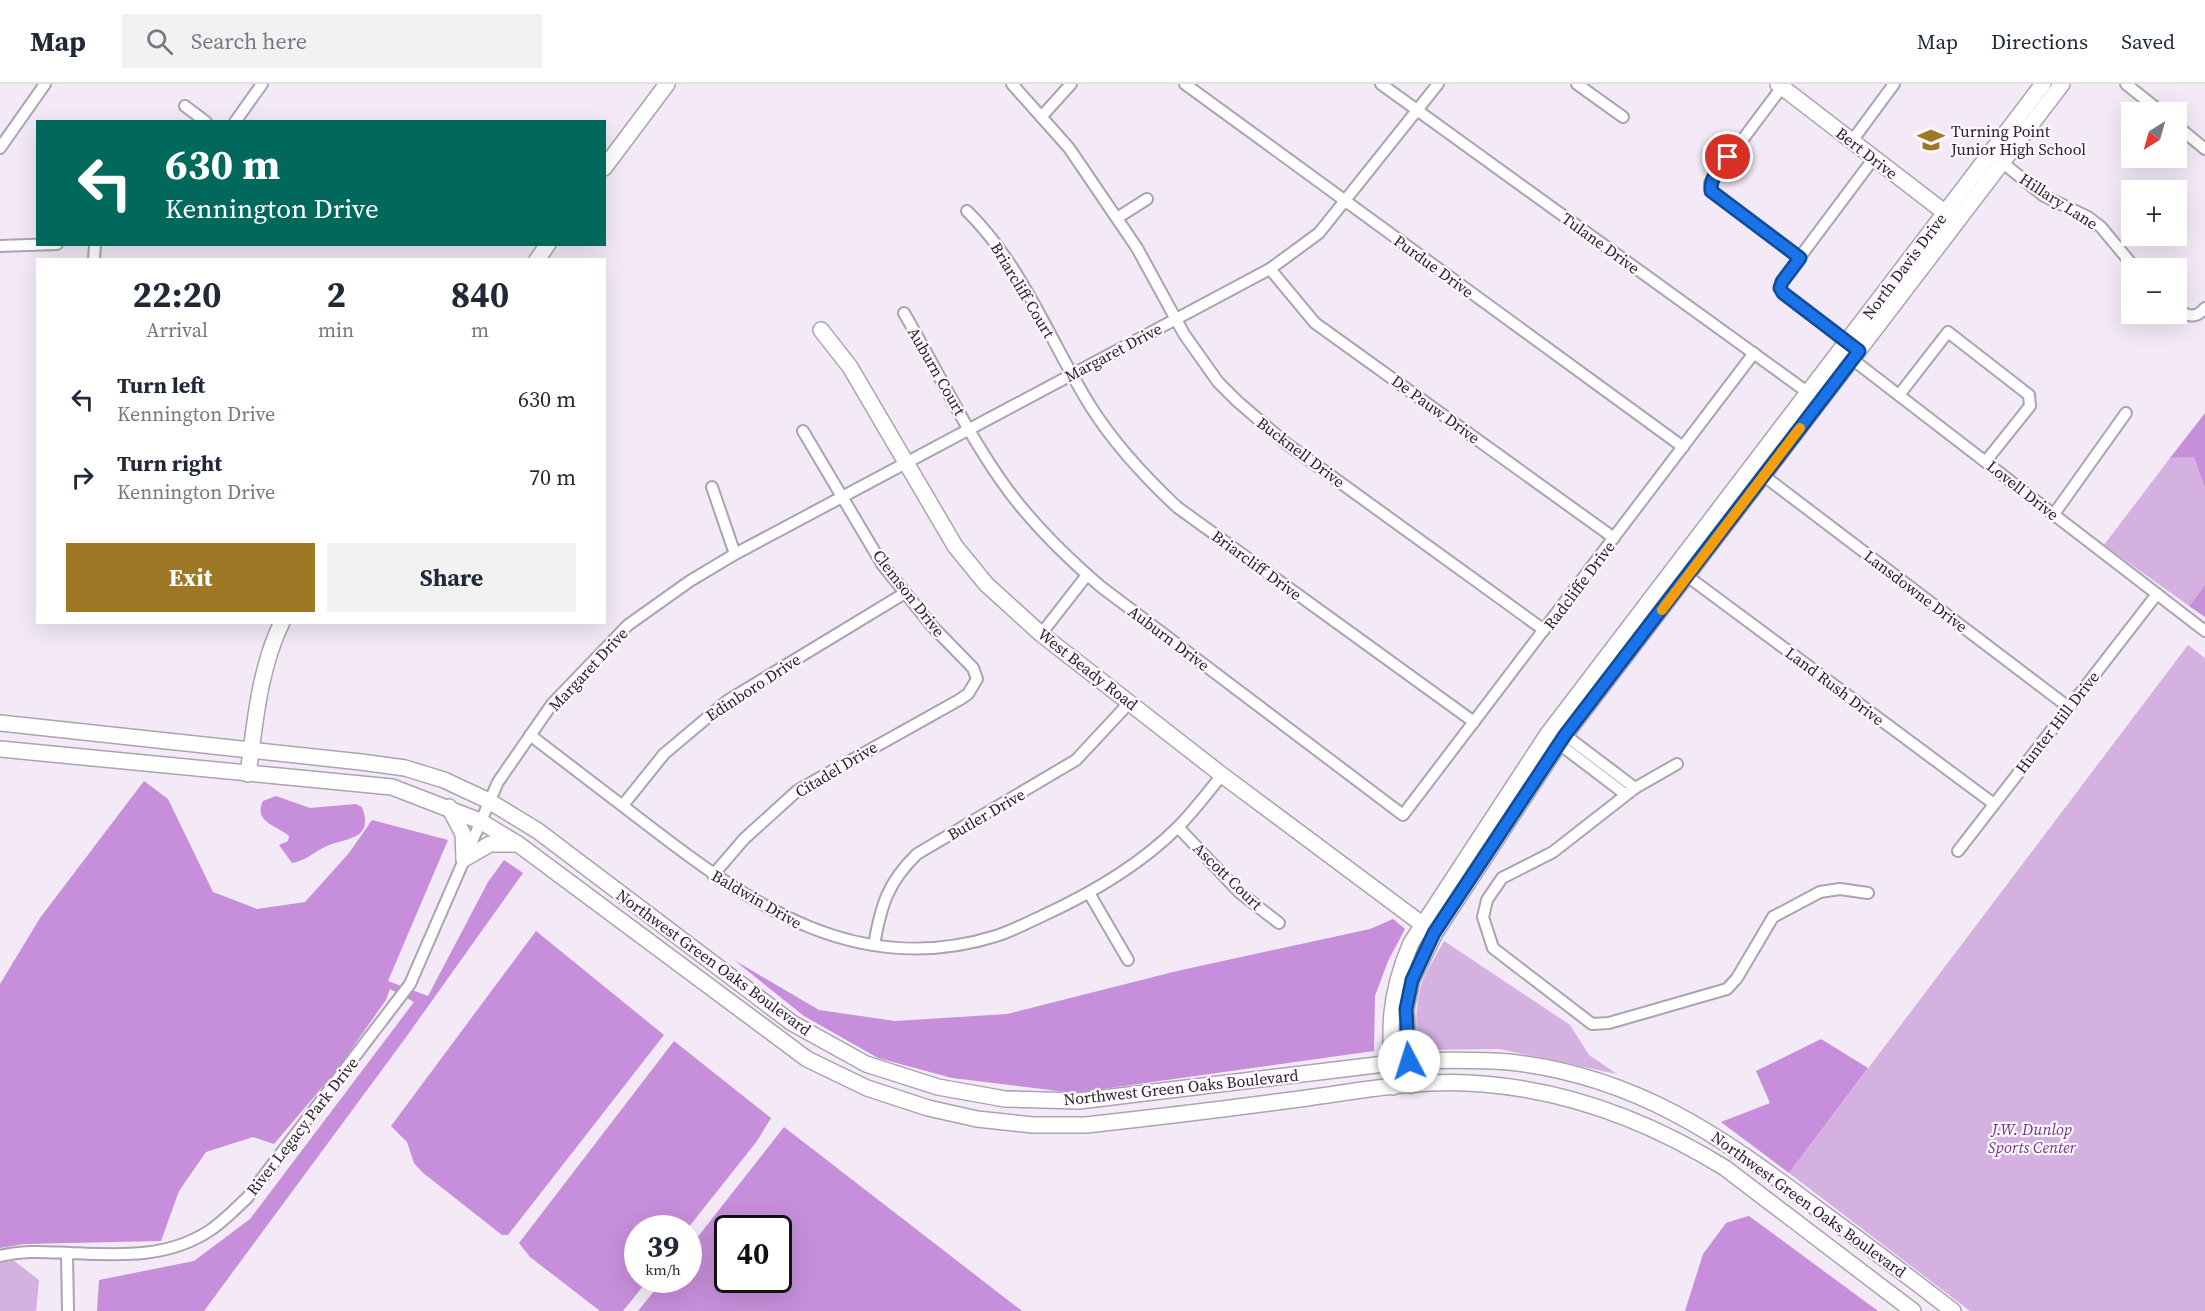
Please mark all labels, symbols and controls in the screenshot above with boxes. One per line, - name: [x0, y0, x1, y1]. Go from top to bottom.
- search box: [122, 14, 542, 68]
- text: Map: [30, 22, 86, 60]
- icon: search: [143, 25, 176, 58]
- text: Search here: [191, 26, 307, 56]
- text: Map: [1917, 27, 1958, 56]
- text: Directions: [1991, 27, 2088, 56]
- text: Saved: [2121, 27, 2175, 56]
- north arrow: [2121, 102, 2187, 168]
- map controls: [2121, 102, 2187, 324]
- place label: Turning Point Junior High School: [1950, 120, 2086, 160]
- street label: Bert Drive: [1832, 122, 1902, 184]
- school or university icon: Turning Point Junior High School: [1916, 125, 1946, 155]
- pin: [1702, 131, 1753, 182]
- text: 630 m: [165, 135, 280, 193]
- icon: arrive: [1711, 140, 1744, 173]
- icon: left: [66, 144, 144, 222]
- street label: Hillary Lane: [2016, 168, 2102, 234]
- button: +: [2121, 180, 2187, 246]
- text: Kennington Drive: [165, 190, 379, 227]
- street label: Tulane Drive: [1558, 207, 1644, 279]
- street label: North Davis Drive: [1857, 209, 1951, 323]
- street label: Purdue Drive: [1390, 230, 1478, 302]
- street label: Briarcliff Court: [986, 238, 1061, 343]
- button: −: [2121, 258, 2187, 324]
- text: 22:20: [133, 270, 221, 319]
- text: 2: [326, 270, 346, 319]
- text: 840: [451, 270, 509, 319]
- text: Arrival: [146, 316, 208, 344]
- text: min: [318, 316, 354, 344]
- text: m: [471, 316, 489, 344]
- street label: Margaret Drive: [1061, 317, 1165, 387]
- street label: Auburn Court: [903, 323, 972, 420]
- street label: De Pauw Drive: [1387, 369, 1485, 449]
- text: Turn left: [117, 370, 205, 400]
- icon: left: [66, 383, 99, 416]
- text: 630 m: [518, 384, 576, 414]
- text: Kennington Drive: [117, 400, 275, 428]
- street label: Bucknell Drive: [1253, 412, 1349, 492]
- text: Turn right: [117, 448, 222, 478]
- street label: Lovell Drive: [1982, 455, 2064, 525]
- icon: right: [66, 461, 99, 494]
- text: 70 m: [529, 462, 576, 492]
- text: Kennington Drive: [117, 478, 275, 506]
- street label: Briarcliff Drive: [1208, 525, 1306, 605]
- street label: Radcliffe Drive: [1538, 536, 1620, 634]
- button: Exit: [66, 543, 315, 612]
- button: Share: [327, 543, 576, 612]
- street label: Clemson Drive: [868, 545, 950, 641]
- street label: Lansdowne Drive: [1860, 545, 1972, 637]
- street label: Auburn Drive: [1124, 600, 1214, 676]
- street label: Margaret Drive: [543, 622, 633, 716]
- street label: West Beady Road: [1033, 623, 1143, 715]
- street label: Land Rush Drive: [1781, 642, 1889, 730]
- street label: Edinboro Drive: [701, 648, 805, 726]
- street label: Hunter Hill Drive: [2010, 666, 2104, 778]
- street label: Citadel Drive: [791, 736, 881, 802]
- street label: Butler Drive: [943, 783, 1029, 845]
- street label: Ascott Court: [1188, 837, 1268, 915]
- street label: Baldwin Drive: [708, 864, 806, 934]
- street label: Northwest Green Oaks Boulevard: [612, 884, 816, 1040]
- position arrow: [1377, 1029, 1441, 1093]
- street label: River Legacy Park Drive: [241, 1052, 363, 1200]
- street label: Northwest Green Oaks Boulevard: [1062, 1064, 1300, 1110]
- park label: J.W. Dunlop Sports Center: [1988, 1118, 2077, 1158]
- street label: Northwest Green Oaks Boulevard: [1707, 1126, 1911, 1282]
- speed limit sign: 40: [714, 1215, 792, 1293]
- text: 39: [647, 1226, 679, 1267]
- text: km/h: [645, 1259, 681, 1280]

